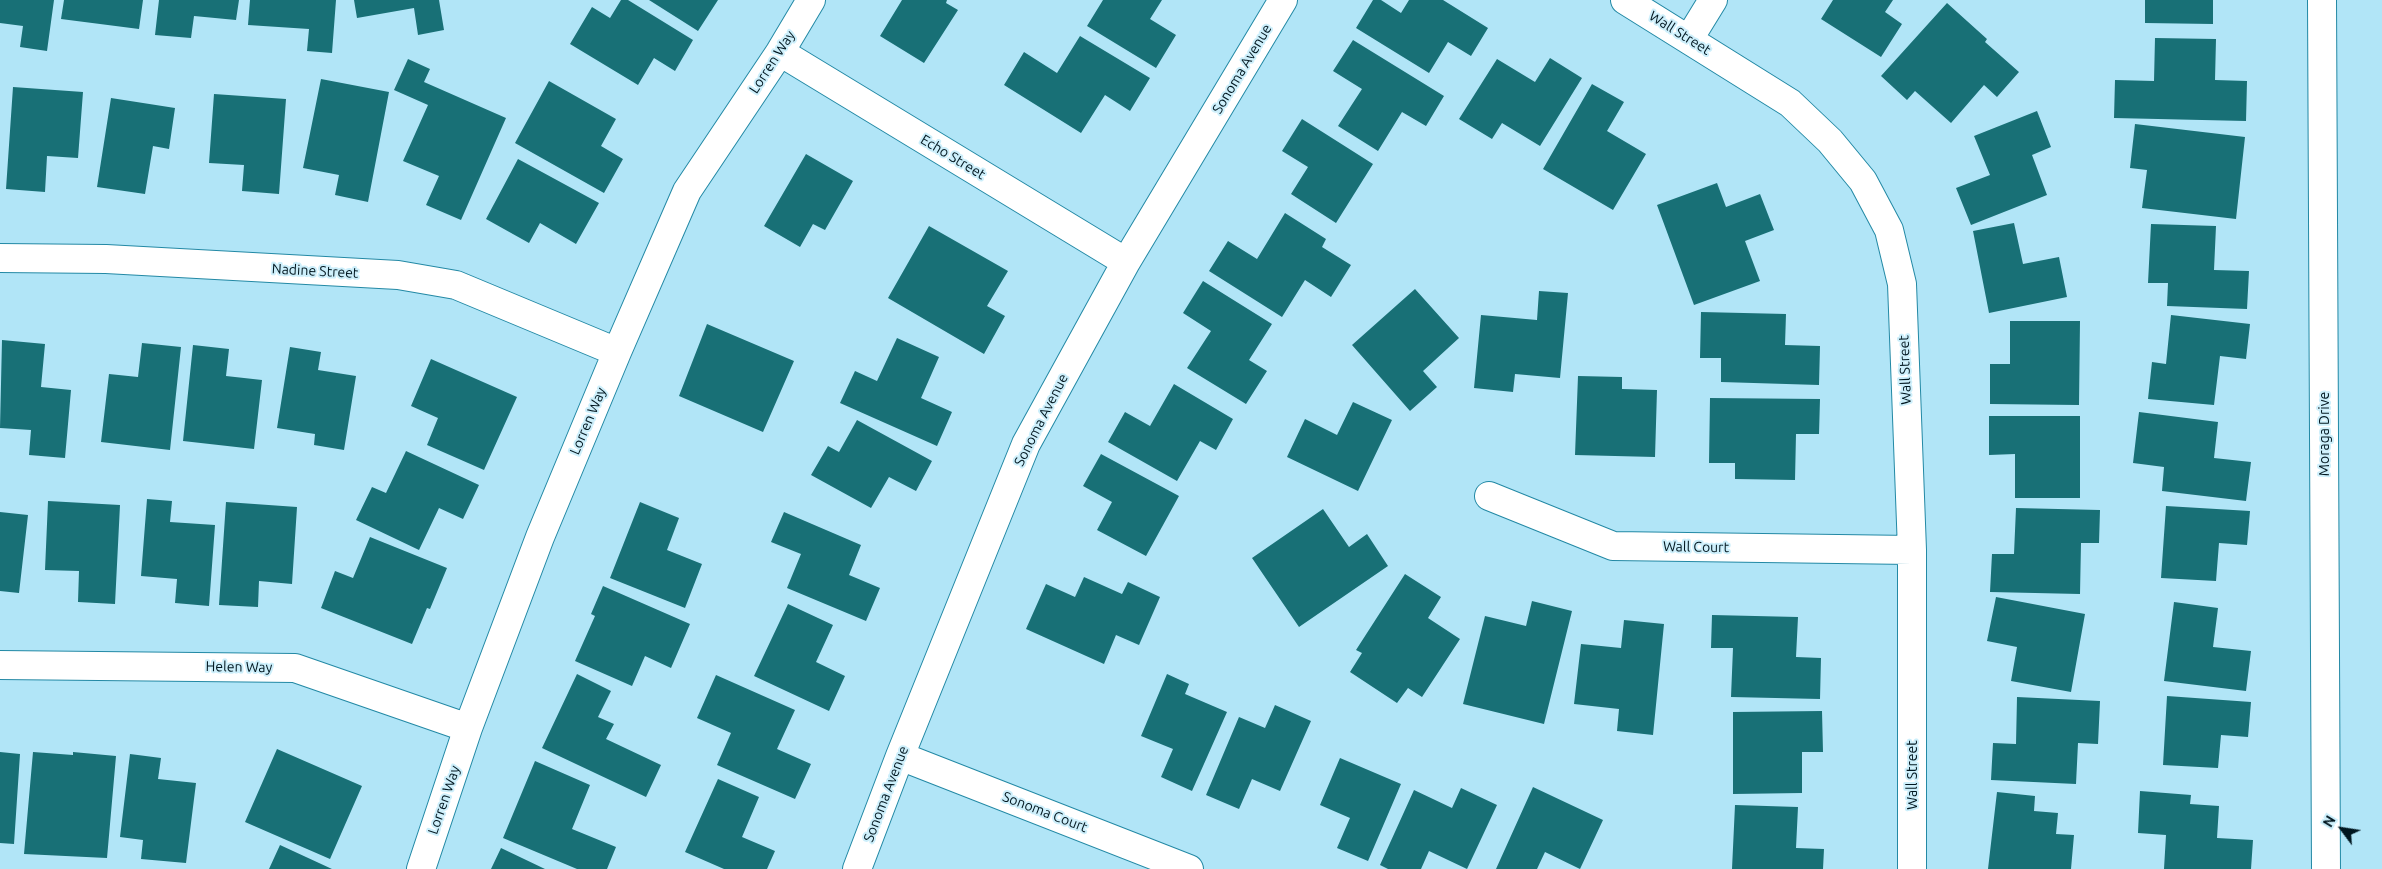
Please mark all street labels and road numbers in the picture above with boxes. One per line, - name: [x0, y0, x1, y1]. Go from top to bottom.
- street label: Wall Street: [1646, 7, 1714, 59]
- street label: Sonoma Avenue: [1209, 21, 1275, 117]
- street label: Lorren Way: [746, 27, 798, 97]
- street label: Echo Street: [917, 131, 989, 183]
- street label: Nadine Street: [271, 260, 359, 282]
- street label: Wall Street: [1895, 335, 1915, 405]
- street label: Sonoma Avenue: [1011, 371, 1071, 469]
- street label: Lorren Way: [566, 385, 610, 457]
- street label: Moraga Drive: [2316, 392, 2332, 476]
- street label: Wall Court: [1663, 538, 1729, 556]
- street label: Helen Way: [206, 658, 272, 676]
- street label: Wall Street: [1904, 740, 1920, 810]
- street label: Sonoma Avenue: [860, 744, 912, 844]
- street label: Lorren Way: [424, 763, 464, 837]
- street label: Sonoma Court: [1000, 788, 1090, 836]

